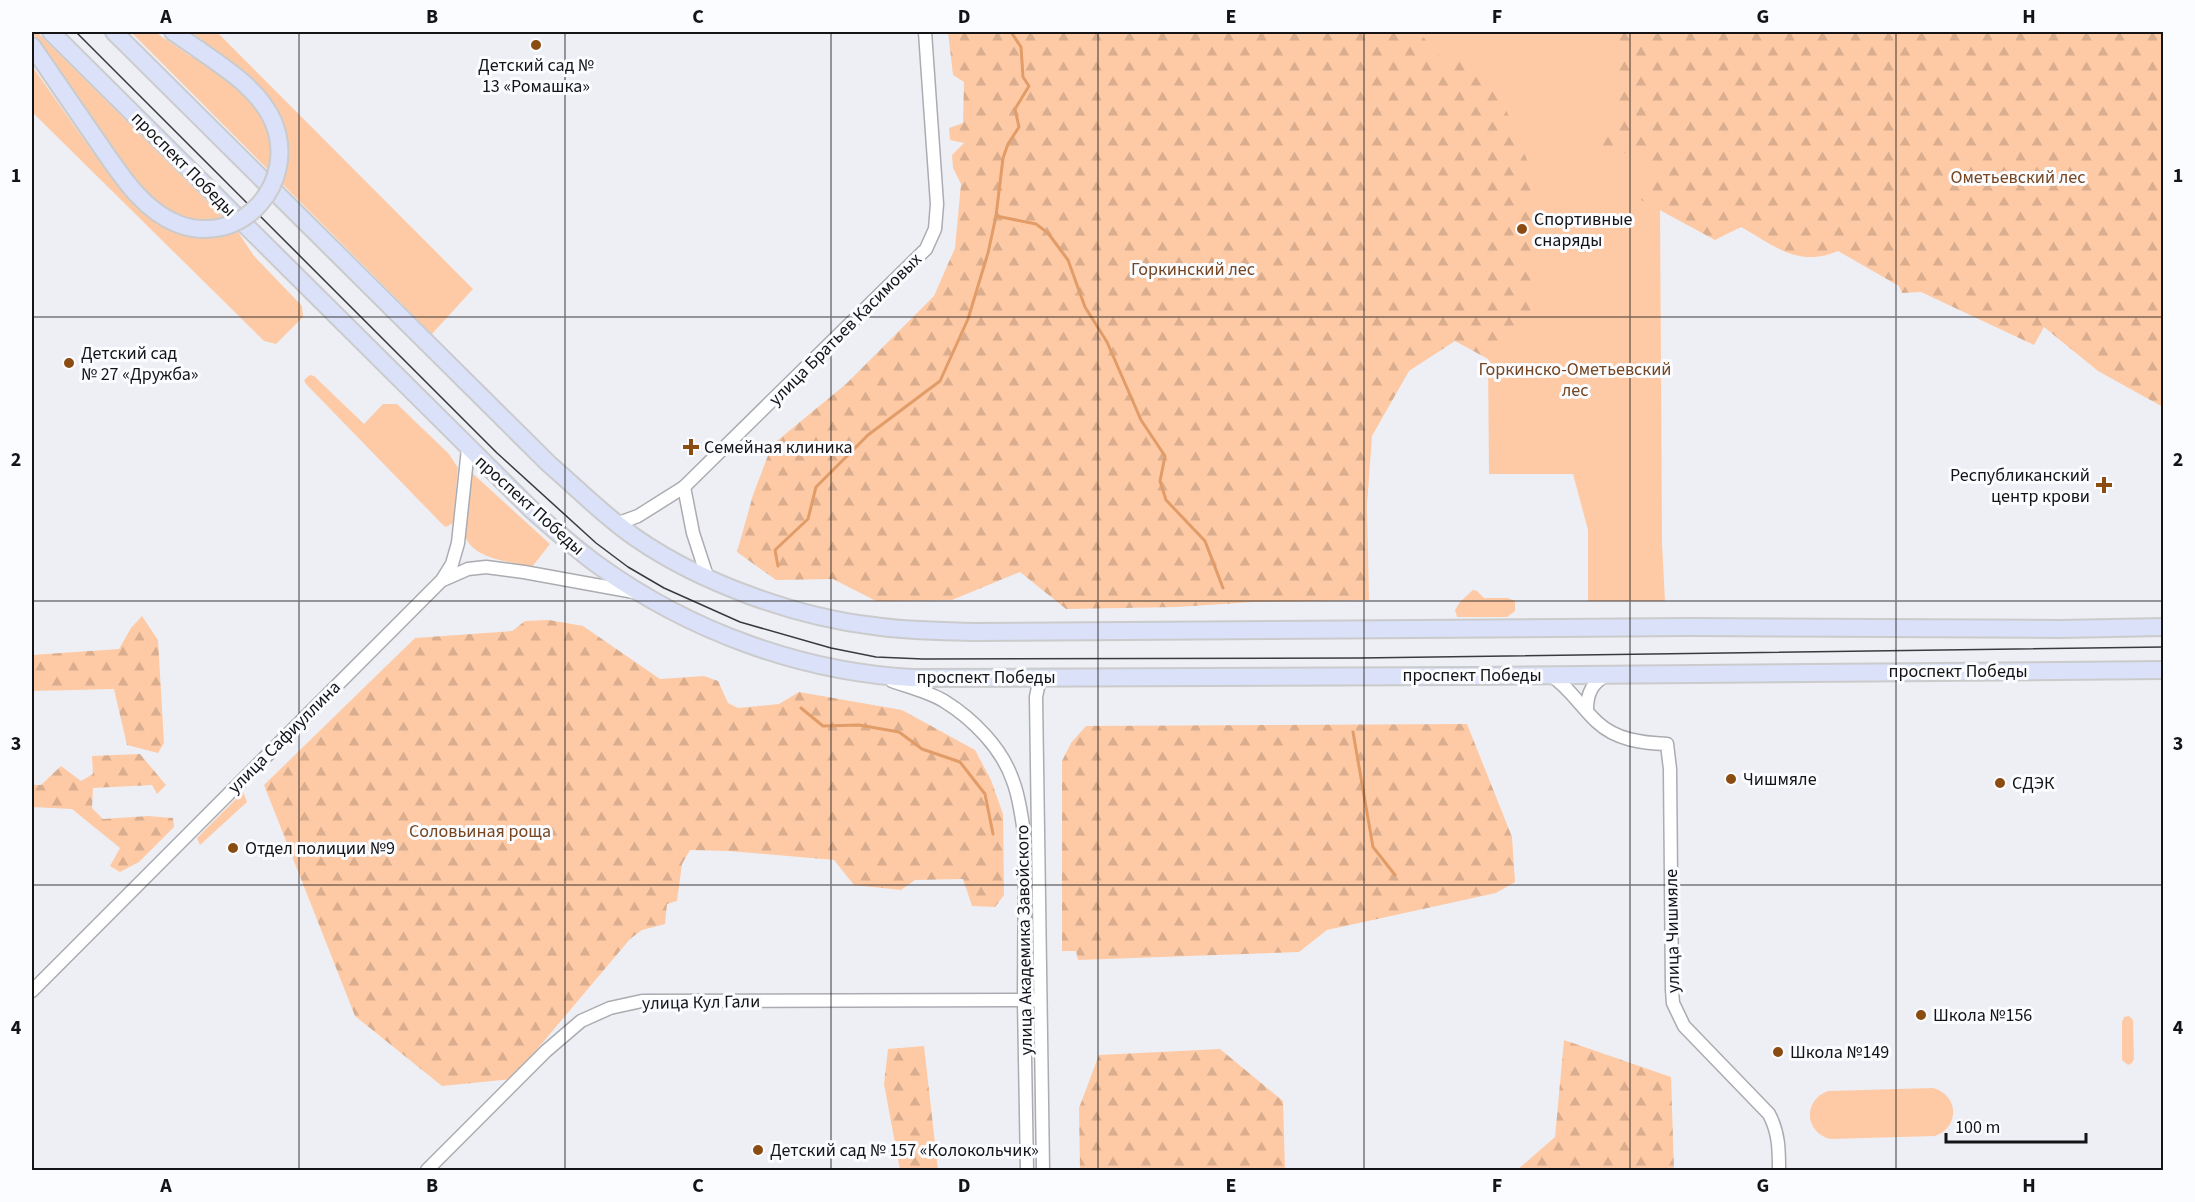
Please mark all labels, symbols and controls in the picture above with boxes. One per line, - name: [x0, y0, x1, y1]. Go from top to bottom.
- text: A: [159, 3, 172, 31]
- text: B: [426, 3, 438, 31]
- text: C: [692, 3, 704, 31]
- text: D: [958, 3, 970, 31]
- text: E: [1226, 3, 1236, 31]
- text: F: [1492, 3, 1502, 31]
- text: G: [1757, 3, 1769, 31]
- text: H: [2022, 3, 2036, 31]
- marker: Детский сад № 13 «Ромашка»: [529, 38, 543, 52]
- place label: Детский сад № 13 «Ромашка»: [478, 53, 594, 99]
- street label: проспект Победы: [126, 106, 242, 222]
- text: 1: [11, 162, 21, 190]
- text: 1: [2173, 162, 2183, 190]
- park label: Ометьевский лес: [1950, 165, 2086, 190]
- place label: Спортивные снаряды: [1534, 207, 1633, 253]
- marker: Спортивные снаряды: [1515, 222, 1529, 236]
- street label: улица Братьев Касимовых: [763, 247, 927, 411]
- park label: Горкинский лес: [1131, 257, 1255, 282]
- place label: Детский сад № 27 «Дружба»: [81, 341, 199, 387]
- marker: Детский сад № 27 «Дружба»: [62, 356, 76, 370]
- park label: Горкинско-Ометьевский лес: [1478, 357, 1672, 403]
- place label: Семейная клиника: [704, 435, 852, 460]
- marker: Семейная клиника: [682, 438, 700, 456]
- text: 2: [11, 446, 21, 474]
- text: 2: [2173, 446, 2183, 474]
- street label: проспект Победы: [470, 450, 590, 561]
- place label: Республиканский центр крови: [1950, 463, 2090, 509]
- marker: Республиканский центр крови: [2095, 476, 2113, 494]
- street label: проспект Победы: [1888, 659, 2028, 684]
- street label: проспект Победы: [1402, 663, 1542, 688]
- street label: проспект Победы: [916, 665, 1056, 690]
- street label: улица Сафиуллина: [222, 675, 346, 799]
- text: 3: [11, 730, 21, 758]
- text: 3: [2173, 730, 2183, 758]
- place label: Чишмяле: [1743, 767, 1817, 792]
- place label: СДЭК: [2012, 771, 2055, 796]
- marker: Чишмяле: [1724, 772, 1738, 786]
- marker: СДЭК: [1993, 776, 2007, 790]
- park label: Соловьиная роща: [409, 819, 551, 844]
- street label: улица Академика Завойского: [1010, 824, 1039, 1056]
- place label: Отдел полиции №9: [245, 836, 395, 861]
- marker: Отдел полиции №9: [226, 841, 240, 855]
- street label: улица Чишмяле: [1659, 869, 1686, 993]
- street label: улица Кул Гали: [642, 989, 760, 1016]
- place label: Школа №156: [1933, 1003, 2032, 1028]
- marker: Школа №156: [1914, 1008, 1928, 1022]
- text: 4: [11, 1014, 22, 1042]
- text: 4: [2173, 1014, 2184, 1042]
- place label: Школа №149: [1790, 1040, 1889, 1065]
- marker: Школа №149: [1771, 1045, 1785, 1059]
- scale bar: [1946, 1106, 2086, 1144]
- text: 100 m: [1955, 1115, 2000, 1140]
- place label: Детский сад № 157 «Колокольчик»: [770, 1138, 1039, 1163]
- marker: Детский сад № 157 «Колокольчик»: [751, 1143, 765, 1157]
- text: A: [159, 1172, 172, 1200]
- text: B: [426, 1172, 438, 1200]
- text: C: [692, 1172, 704, 1200]
- text: D: [958, 1172, 970, 1200]
- text: E: [1226, 1172, 1236, 1200]
- text: F: [1492, 1172, 1502, 1200]
- text: G: [1757, 1172, 1769, 1200]
- text: H: [2022, 1172, 2036, 1200]

